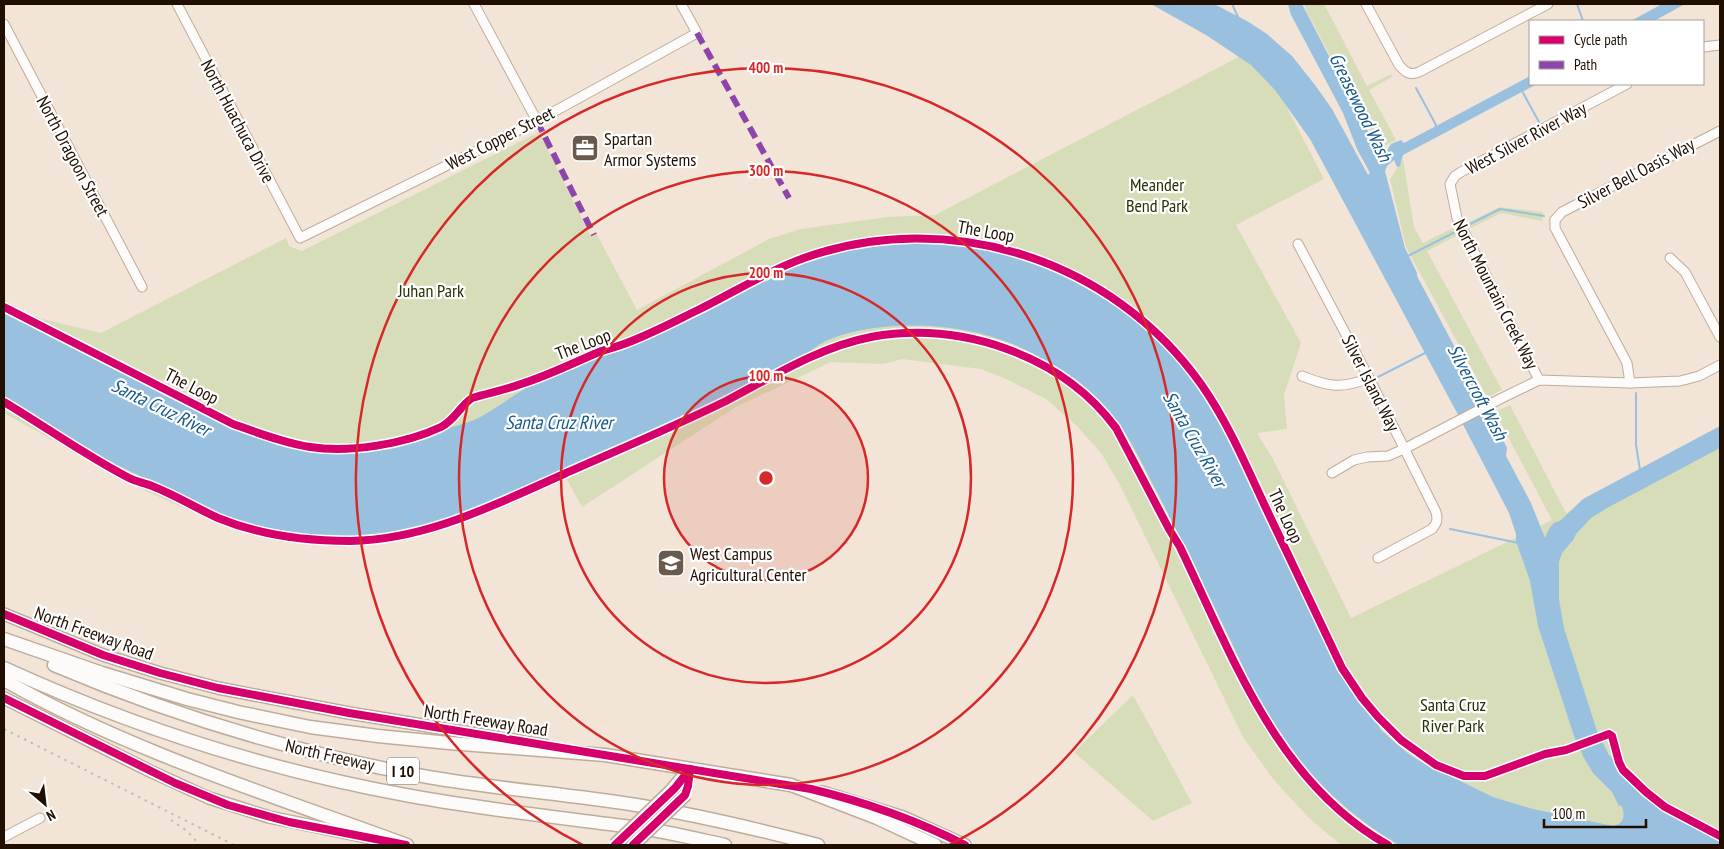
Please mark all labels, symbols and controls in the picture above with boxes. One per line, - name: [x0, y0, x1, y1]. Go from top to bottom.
- legend: [1529, 20, 1704, 85]
- text: Cycle path: [1574, 30, 1627, 49]
- water label: Greasewood Wash: [1324, 49, 1398, 167]
- street label: North Huachuca Drive: [196, 55, 280, 187]
- text: Path: [1574, 55, 1597, 74]
- text: 400 m: [749, 58, 783, 77]
- street label: North Dragoon Street: [32, 92, 114, 220]
- street label: West Silver River Way: [1462, 96, 1591, 180]
- street label: West Copper Street: [442, 101, 558, 175]
- place label: Spartan Armor Systems: [604, 127, 696, 171]
- street label: Silver Bell Oasis Way: [1574, 132, 1699, 213]
- office icon: Spartan Armor Systems: [570, 133, 600, 163]
- text: 300 m: [749, 161, 783, 180]
- park label: Meander Bend Park: [1126, 173, 1188, 217]
- street label: The Loop: [956, 215, 1016, 247]
- street label: North Mountain Creek Way: [1448, 215, 1544, 373]
- text: 200 m: [749, 263, 783, 282]
- park label: Juhan Park: [397, 279, 464, 302]
- street label: The Loop: [552, 323, 614, 365]
- street label: Silver Island Way: [1337, 331, 1405, 435]
- water label: Silvercroft Wash: [1443, 340, 1514, 446]
- street label: The Loop: [161, 363, 223, 409]
- text: 100 m: [749, 366, 783, 385]
- water label: Santa Cruz River: [108, 373, 217, 442]
- water label: Santa Cruz River: [1158, 387, 1234, 494]
- water label: Santa Cruz River: [506, 410, 615, 434]
- centre of rings: [757, 469, 775, 487]
- street label: The Loop: [1263, 485, 1309, 547]
- place label: West Campus Agricultural Center: [690, 542, 807, 586]
- school or university icon: West Campus Agricultural Center: [656, 548, 686, 578]
- street label: North Freeway Road: [31, 601, 157, 665]
- park label: Santa Cruz River Park: [1420, 693, 1486, 737]
- street label: North Freeway Road: [422, 699, 550, 741]
- street label: North Freeway: [283, 734, 377, 776]
- road number: I 10: [387, 758, 419, 784]
- north arrow: [20, 779, 70, 829]
- scale bar: [1544, 796, 1646, 828]
- text: 100 m: [1552, 804, 1585, 823]
- text: N: [44, 806, 59, 825]

